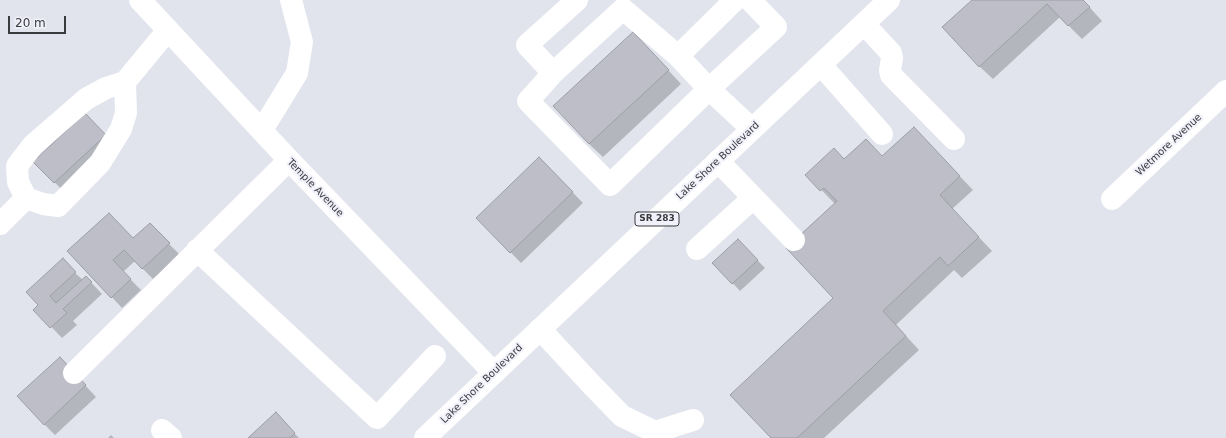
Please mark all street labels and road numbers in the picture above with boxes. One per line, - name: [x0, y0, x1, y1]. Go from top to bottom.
- street label: Wetmore Avenue: [1134, 111, 1204, 179]
- street label: Lake Shore Boulevard: [674, 119, 762, 203]
- street label: Temple Avenue: [284, 157, 346, 219]
- road number: SR 283: [635, 212, 679, 226]
- street label: Lake Shore Boulevard: [439, 342, 525, 426]

